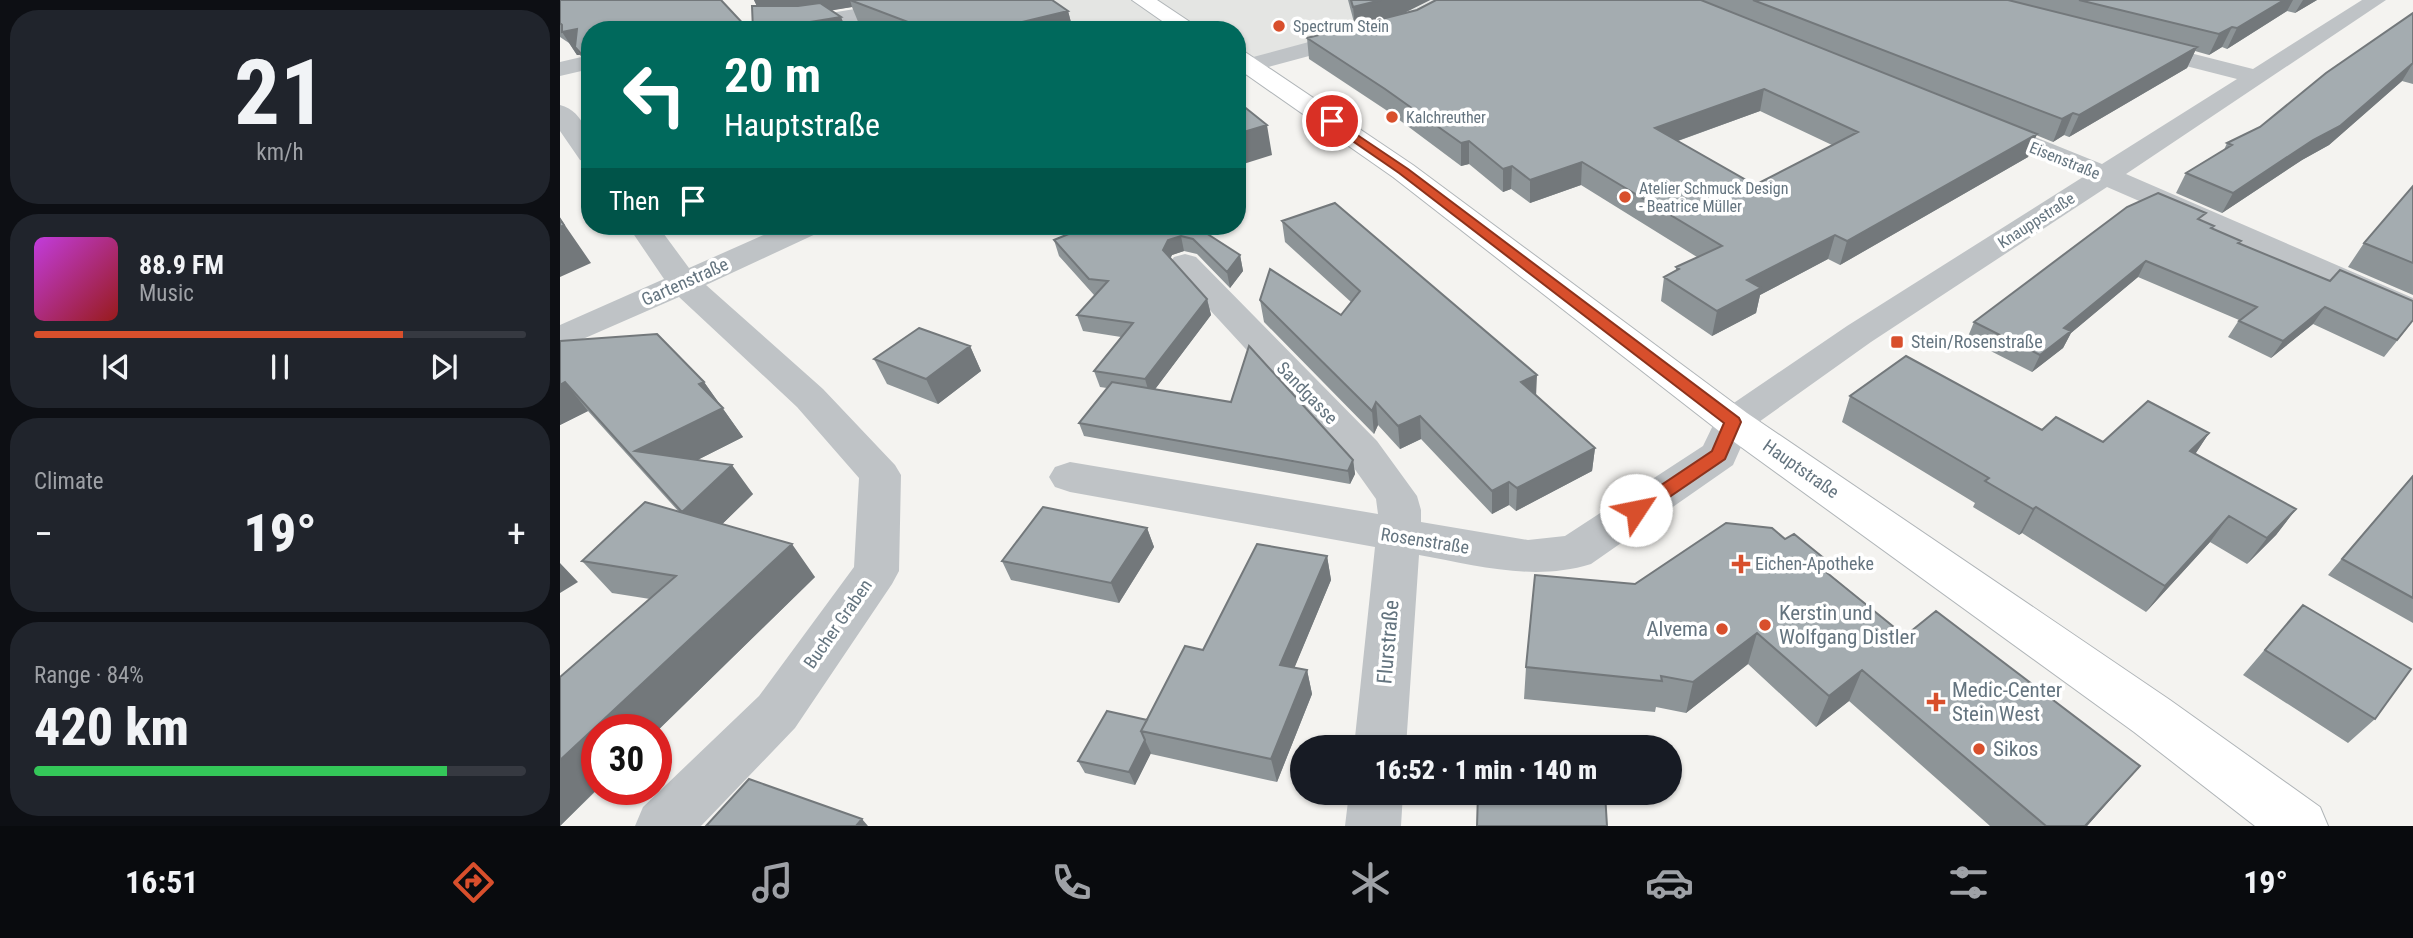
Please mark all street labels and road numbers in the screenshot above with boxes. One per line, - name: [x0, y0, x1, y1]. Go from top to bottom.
- street label: Eisenstraße: [2027, 138, 2103, 183]
- street label: Knauppstraße: [1994, 189, 2078, 252]
- street label: Gartenstraße: [638, 253, 731, 310]
- street label: Sandgasse: [1273, 357, 1342, 428]
- street label: Hauptstraße: [1759, 435, 1843, 502]
- street label: Rosenstraße: [1379, 523, 1471, 558]
- street label: Bucher Graben: [799, 575, 876, 672]
- street label: Flurstraße: [1372, 599, 1404, 685]

